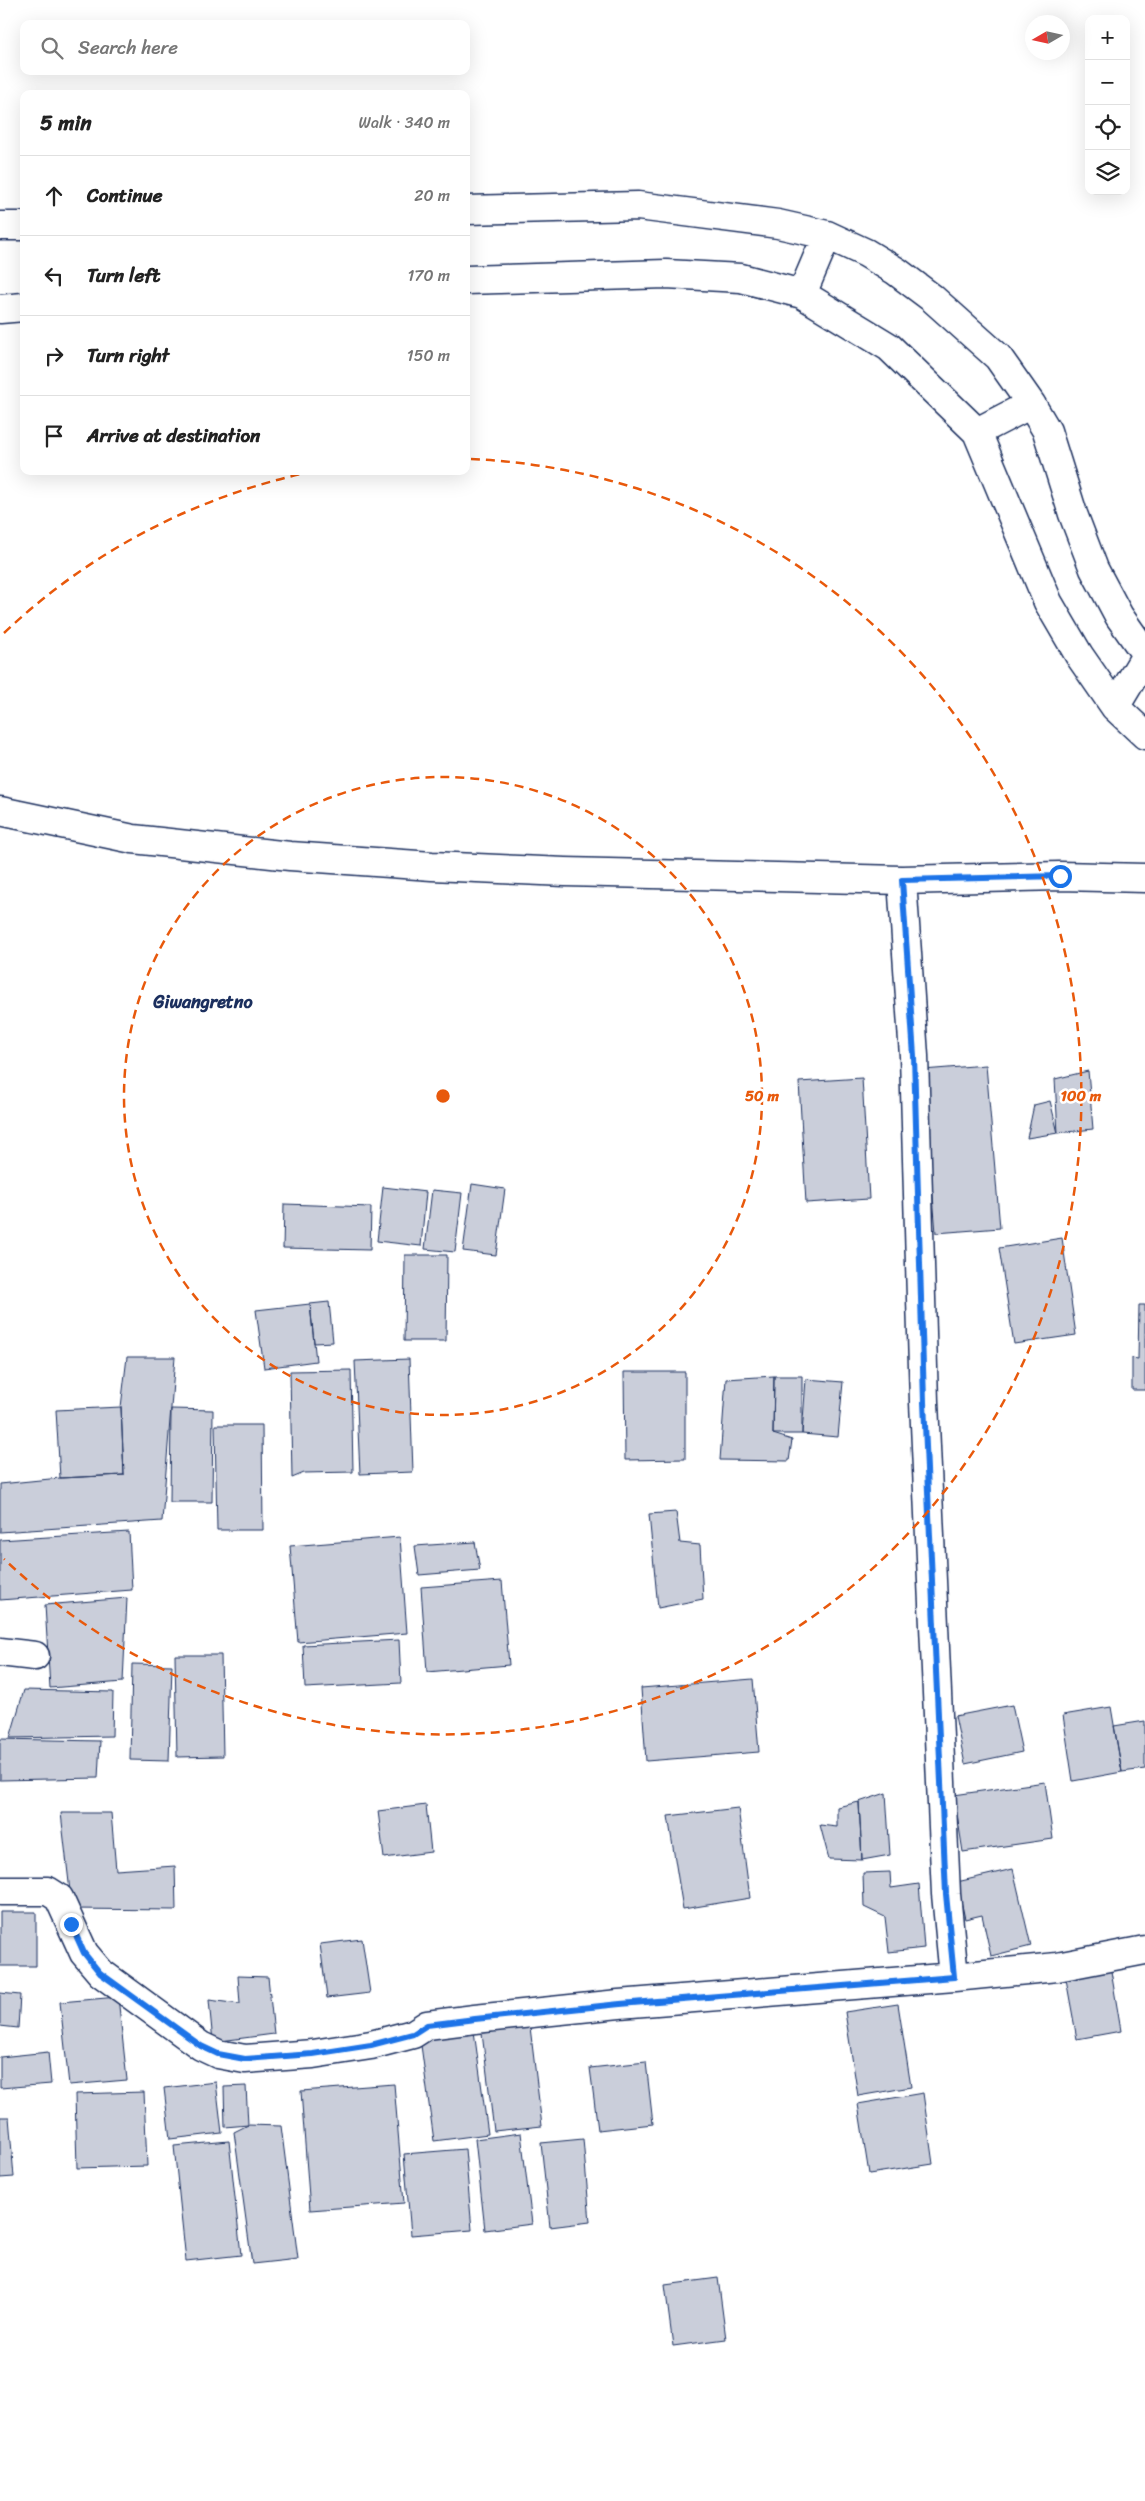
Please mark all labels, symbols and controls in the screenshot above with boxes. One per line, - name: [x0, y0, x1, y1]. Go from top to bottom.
- north arrow: [1025, 15, 1070, 60]
- map controls: [1085, 15, 1130, 195]
- button: +: [1085, 15, 1130, 60]
- search box: [20, 20, 470, 75]
- text: Search here: [78, 31, 178, 64]
- icon: search: [38, 34, 66, 62]
- button: −: [1085, 60, 1130, 105]
- text: 5 min: [40, 104, 92, 142]
- button: locate: [1085, 105, 1130, 150]
- text: Walk · 340 m: [359, 108, 450, 137]
- button: layers: [1085, 150, 1130, 195]
- text: Continue: [87, 179, 163, 212]
- text: 20 m: [414, 181, 450, 210]
- icon: ahead: [40, 182, 68, 210]
- text: Turn left: [87, 259, 160, 292]
- text: 170 m: [407, 261, 450, 290]
- icon: left: [40, 262, 68, 290]
- text: Turn right: [87, 339, 169, 372]
- text: 150 m: [407, 341, 450, 370]
- icon: right: [40, 342, 68, 370]
- text: Arrive at destination: [87, 419, 260, 452]
- icon: arrive: [40, 422, 68, 450]
- route start: [1049, 865, 1072, 888]
- district label: Giwangretno: [152, 986, 253, 1018]
- text: 50 m: [745, 1083, 780, 1109]
- text: 100 m: [1061, 1083, 1102, 1109]
- centre of rings: [434, 1087, 452, 1105]
- route end: [60, 1913, 83, 1936]

